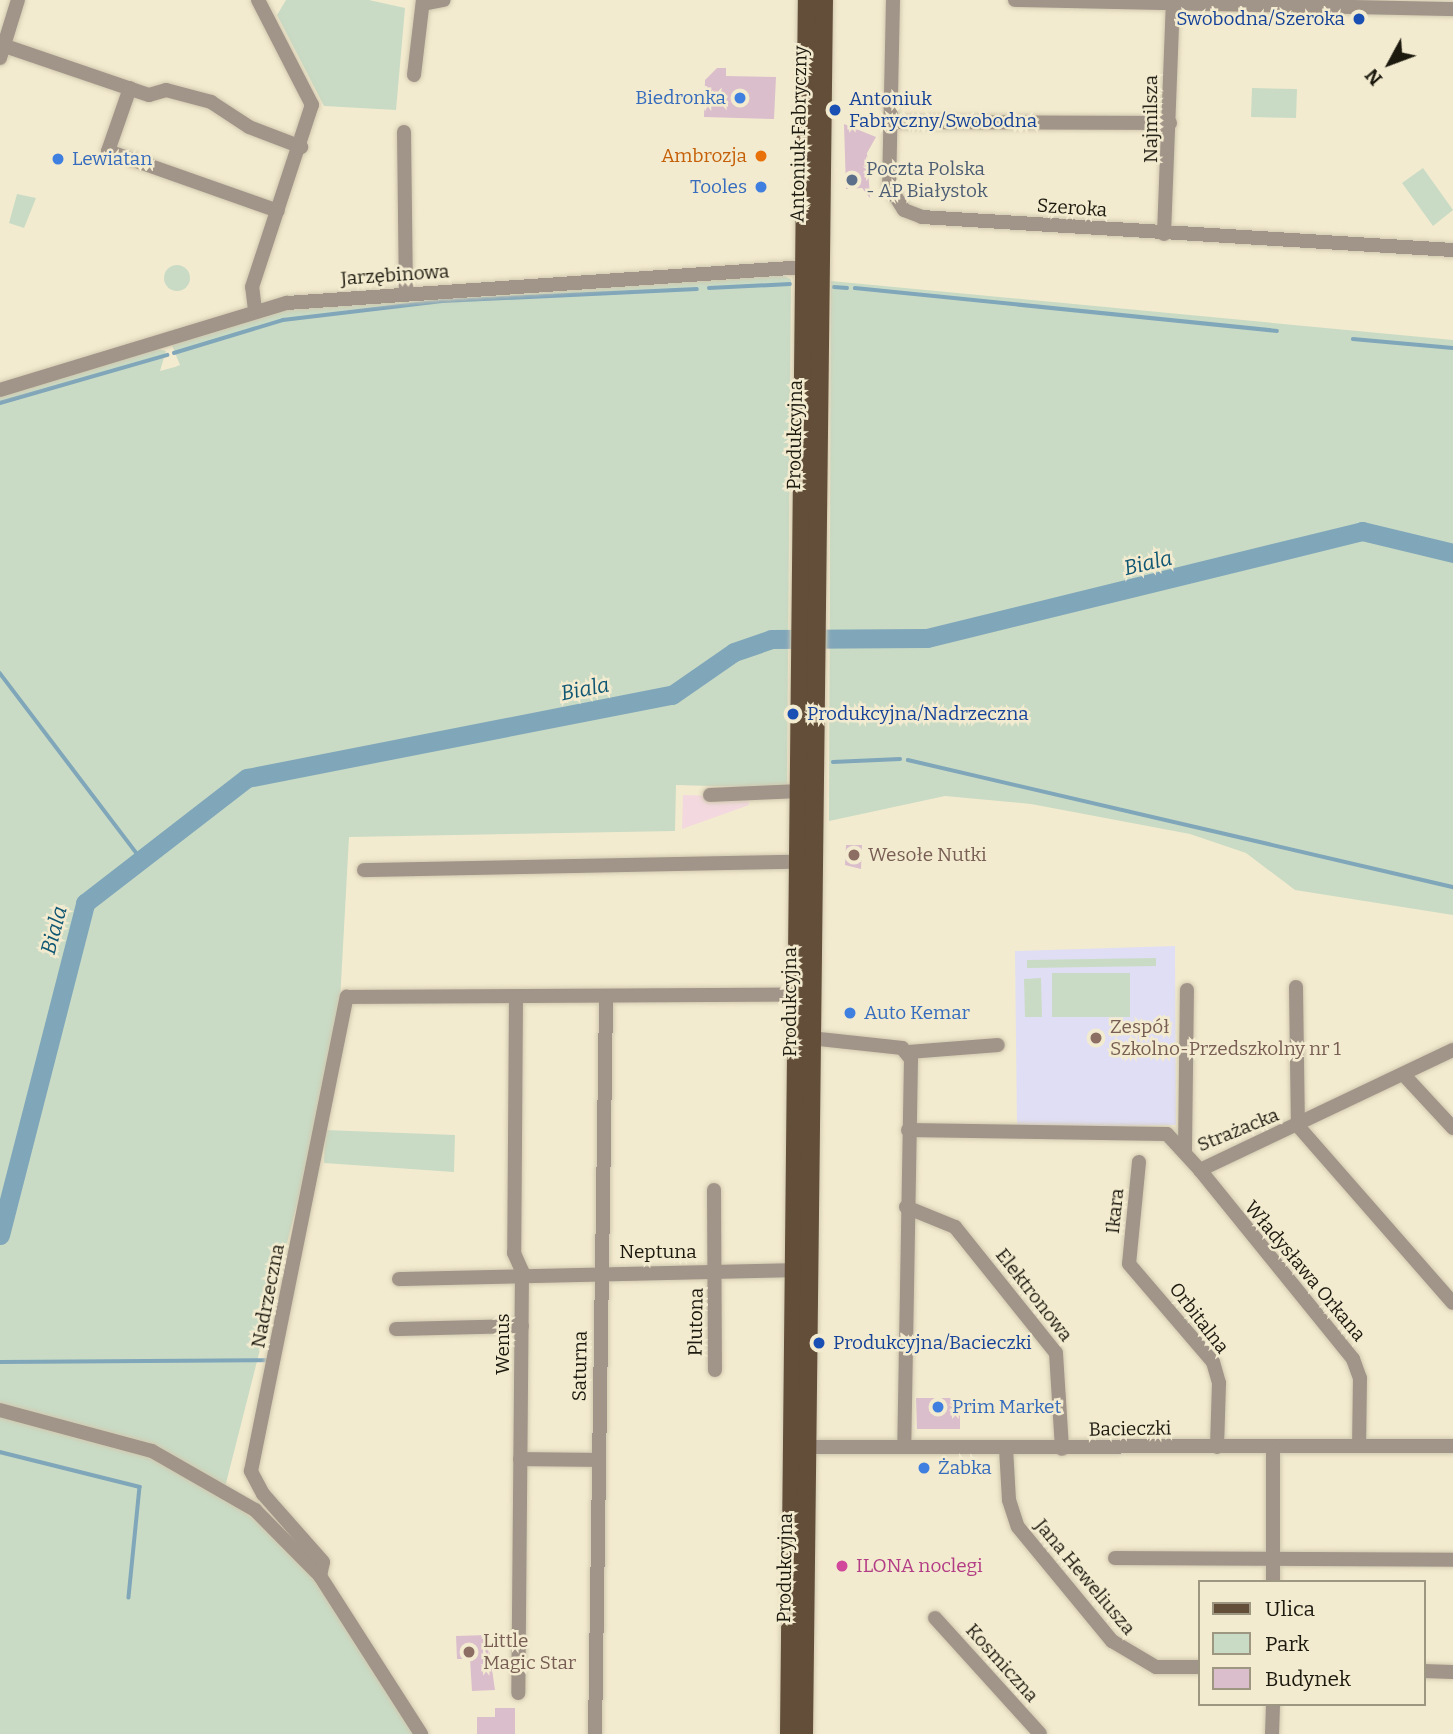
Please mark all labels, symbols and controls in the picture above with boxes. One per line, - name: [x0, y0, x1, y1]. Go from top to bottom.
- place label: Swobodna/Szeroka: [1176, 8, 1345, 30]
- marker: Swobodna/Szeroka: [1351, 11, 1367, 27]
- north arrow: [1355, 28, 1425, 98]
- street label: Antoniuk Fabryczny: [786, 45, 812, 223]
- text: N: [1360, 64, 1387, 90]
- street label: Najmilsza: [1140, 75, 1162, 163]
- place label: Biedronka: [635, 87, 726, 109]
- place label: Antoniuk Fabryczny/Swobodna: [849, 88, 1037, 132]
- marker: Biedronka: [732, 90, 748, 106]
- marker: Antoniuk Fabryczny/Swobodna: [827, 102, 843, 118]
- place label: Ambrozja: [661, 145, 747, 167]
- place label: Lewiatan: [72, 148, 152, 170]
- marker: Ambrozja: [753, 148, 769, 164]
- marker: Lewiatan: [50, 151, 66, 167]
- place label: Poczta Polska - AP Białystok: [866, 158, 988, 202]
- marker: Poczta Polska - AP Białystok: [844, 172, 860, 188]
- place label: Tooles: [690, 176, 747, 198]
- marker: Tooles: [753, 179, 769, 195]
- street label: Szeroka: [1036, 194, 1108, 222]
- street label: Jarzębinowa: [340, 260, 450, 290]
- street label: Produkcyjna: [783, 380, 807, 490]
- water label: Biala: [1121, 545, 1175, 581]
- water label: Biala: [558, 672, 612, 706]
- place label: Produkcyjna/Nadrzeczna: [807, 703, 1029, 725]
- marker: Produkcyjna/Nadrzeczna: [785, 706, 801, 722]
- place label: Wesołe Nutki: [868, 844, 987, 866]
- marker: Wesołe Nutki: [846, 847, 862, 863]
- water label: Biala: [35, 903, 73, 957]
- street label: Produkcyjna: [779, 947, 801, 1057]
- place label: Auto Kemar: [864, 1002, 970, 1024]
- marker: Auto Kemar: [842, 1005, 858, 1021]
- place label: Zespół Szkolno-Przedszkolny nr 1: [1110, 1016, 1341, 1060]
- marker: Zespół Szkolno-Przedszkolny nr 1: [1088, 1030, 1104, 1046]
- street label: Strażacka: [1194, 1103, 1282, 1157]
- street label: Ikara: [1101, 1187, 1129, 1235]
- street label: Władysława Orkana: [1240, 1196, 1370, 1346]
- street label: Neptuna: [619, 1241, 697, 1263]
- street label: Nadrzeczna: [247, 1242, 289, 1350]
- street label: Elektronowa: [991, 1244, 1077, 1346]
- street label: Orbitalna: [1164, 1278, 1234, 1358]
- street label: Plutona: [684, 1288, 708, 1356]
- street label: Wenus: [492, 1313, 514, 1375]
- street label: Saturna: [568, 1331, 592, 1401]
- place label: Produkcyjna/Bacieczki: [833, 1332, 1032, 1354]
- marker: Produkcyjna/Bacieczki: [811, 1335, 827, 1351]
- place label: Prim Market: [952, 1396, 1061, 1418]
- marker: Prim Market: [930, 1399, 946, 1415]
- street label: Bacieczki: [1088, 1417, 1172, 1441]
- place label: Żabka: [938, 1457, 992, 1479]
- marker: Żabka: [916, 1460, 932, 1476]
- street label: Produkcyjna: [773, 1513, 797, 1623]
- street label: Jana Heweliusza: [1030, 1514, 1140, 1640]
- place label: ILONA noclegi: [856, 1555, 983, 1577]
- marker: ILONA noclegi: [834, 1558, 850, 1574]
- legend: [1198, 1580, 1425, 1706]
- text: Ulica: [1265, 1596, 1315, 1622]
- street label: Kosmiczna: [961, 1619, 1043, 1707]
- place label: Little Magic Star: [483, 1630, 576, 1674]
- text: Park: [1265, 1631, 1309, 1657]
- marker: Little Magic Star: [461, 1644, 477, 1660]
- text: Budynek: [1265, 1666, 1351, 1692]

